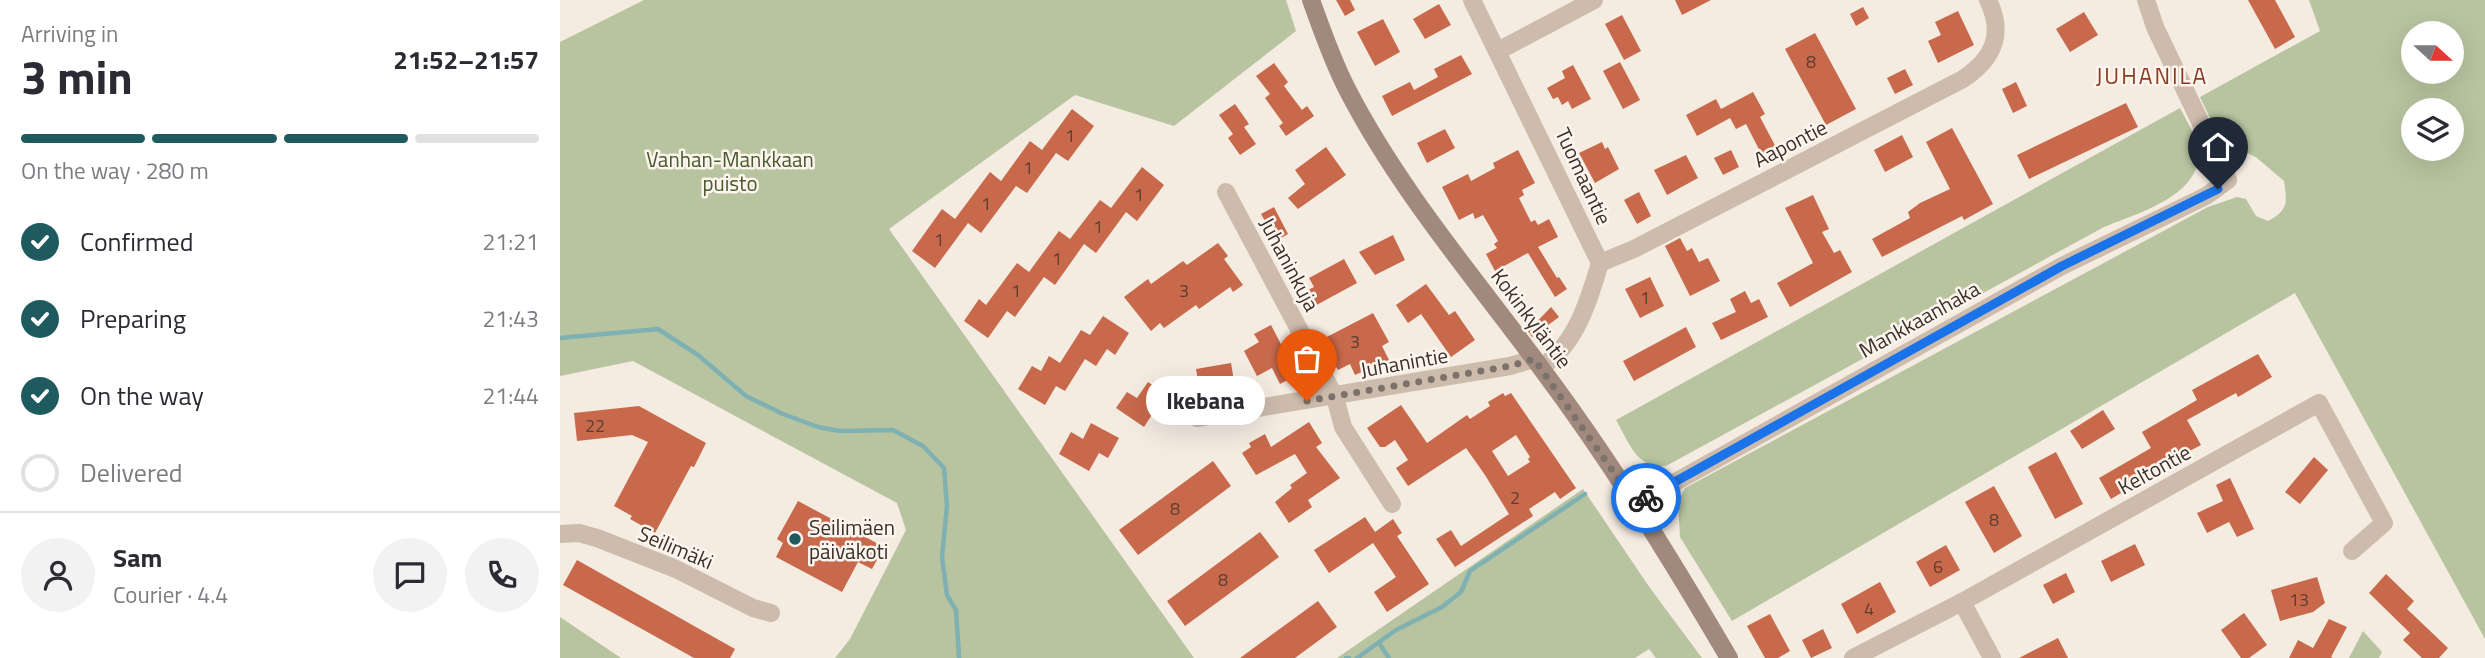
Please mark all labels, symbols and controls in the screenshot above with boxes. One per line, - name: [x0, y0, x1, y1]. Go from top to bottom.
- text: Arriving in: [21, 16, 118, 51]
- north arrow: [2401, 21, 2464, 84]
- map controls: [2401, 21, 2464, 161]
- text: 21:52–21:57: [393, 40, 539, 79]
- text: 3 min: [21, 42, 133, 112]
- house number: 8: [1806, 48, 1816, 75]
- district label: JUHANILA: [2096, 58, 2208, 93]
- button: layers: [2401, 98, 2464, 161]
- street label: Aapontie: [1748, 111, 1832, 175]
- pin: [2188, 117, 2248, 189]
- house number: 1: [1065, 122, 1075, 149]
- street label: Tuomaantie: [1548, 122, 1620, 230]
- icon: home: [2199, 128, 2237, 166]
- park label: Vanhan-Mankkaan puisto: [646, 143, 814, 199]
- text: On the way · 280 m: [21, 153, 209, 188]
- house number: 1: [1023, 154, 1033, 181]
- house number: 1: [1134, 181, 1144, 208]
- house number: 1: [981, 190, 991, 217]
- street label: Juhaninkuja: [1252, 211, 1328, 317]
- house number: 1: [1093, 213, 1103, 240]
- text: Confirmed: [80, 222, 194, 261]
- icon: check: [21, 223, 59, 261]
- text: 21:21: [482, 224, 539, 259]
- house number: 1: [934, 226, 944, 253]
- house number: 1: [1052, 245, 1062, 272]
- street label: Kokinkyläntie: [1484, 261, 1580, 375]
- street label: Mankkaanhaka: [1853, 272, 1986, 366]
- house number: 1: [1011, 277, 1021, 304]
- house number: 3: [1179, 277, 1189, 304]
- house number: 1: [1640, 284, 1650, 311]
- text: Preparing: [80, 299, 186, 338]
- icon: check: [21, 300, 59, 338]
- text: 21:43: [482, 301, 539, 336]
- house number: 3: [1350, 328, 1360, 355]
- pin: [1277, 329, 1337, 401]
- street label: Juhanintie: [1358, 339, 1450, 385]
- icon: bag: [1288, 340, 1326, 378]
- text: On the way: [80, 376, 204, 415]
- callout: Ikebana: [1146, 376, 1265, 426]
- icon: check: [21, 377, 59, 415]
- text: 21:44: [482, 378, 539, 413]
- text: Ikebana: [1166, 383, 1245, 418]
- house number: 22: [585, 412, 605, 439]
- street label: Keltontie: [2112, 436, 2196, 502]
- text: Delivered: [80, 453, 183, 492]
- courier: [1611, 463, 1681, 533]
- icon: bike: [1627, 479, 1665, 517]
- house number: 2: [1510, 484, 1520, 511]
- house number: 8: [1170, 495, 1180, 522]
- house number: 8: [1989, 506, 1999, 533]
- place label: Seilimäen päiväkoti: [809, 511, 895, 567]
- street label: Seilimäki: [633, 517, 719, 577]
- marker: Seilimäen päiväkoti: [787, 531, 803, 547]
- button: person: [21, 538, 95, 612]
- text: Sam: [113, 538, 162, 577]
- button: chat: [373, 538, 447, 612]
- button: phone: [465, 538, 539, 612]
- house number: 6: [1933, 553, 1943, 580]
- house number: 8: [1218, 566, 1228, 593]
- text: Courier · 4.4: [113, 577, 228, 612]
- house number: 13: [2289, 586, 2309, 613]
- house number: 4: [1864, 595, 1874, 622]

